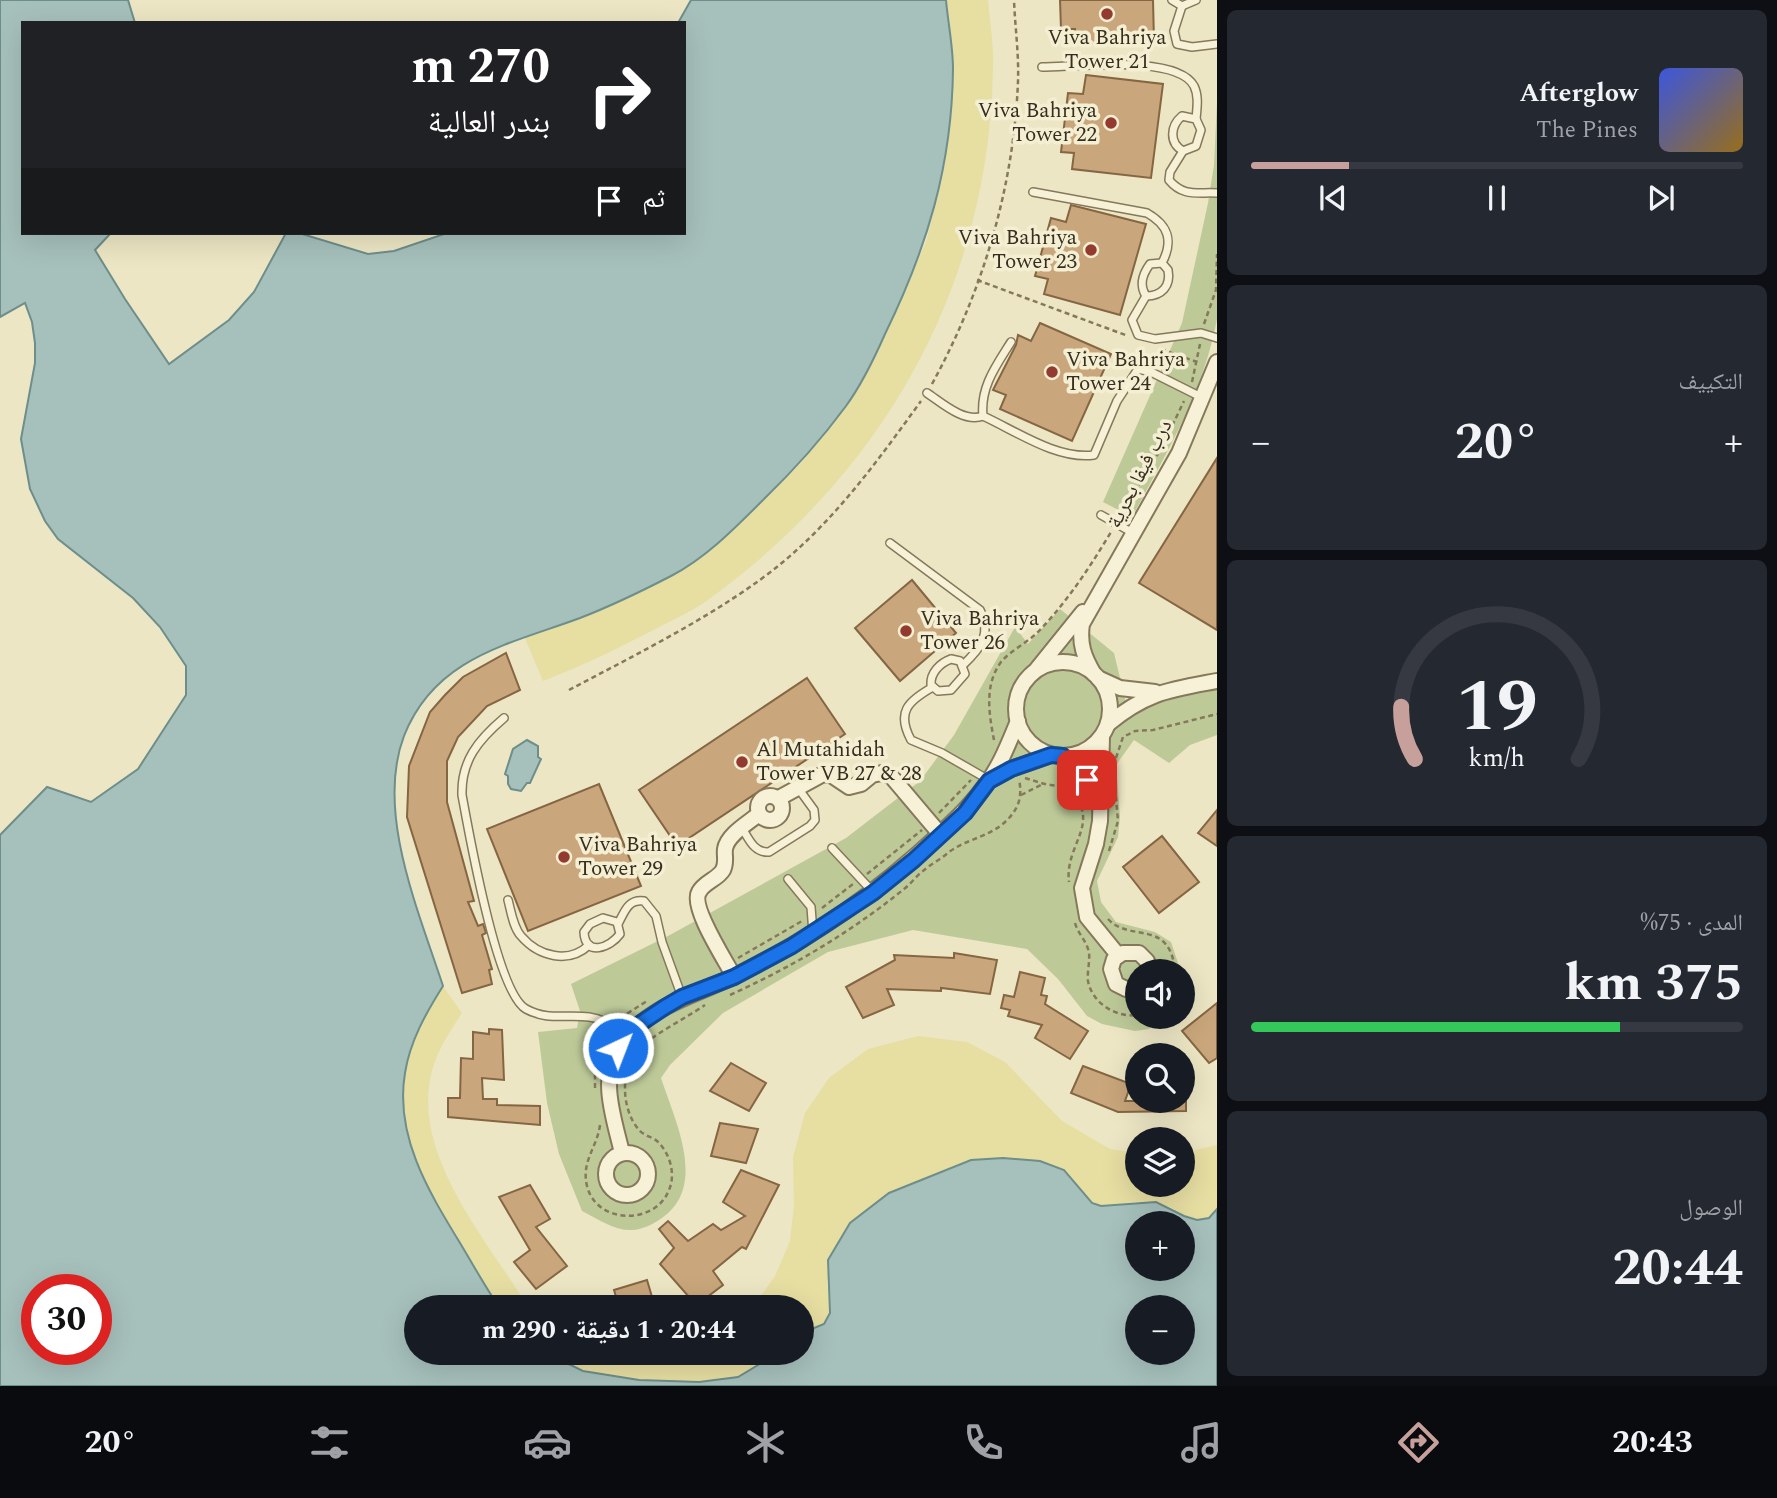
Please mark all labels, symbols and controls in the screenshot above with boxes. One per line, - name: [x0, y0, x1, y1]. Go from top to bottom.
- marker: Viva Bahriya Tower 21: [1099, 6, 1115, 22]
- place label: Viva Bahriya Tower 21: [1047, 22, 1167, 78]
- text: 270 m: [411, 30, 550, 105]
- icon: right: [574, 49, 665, 140]
- text: Afterglow: [1519, 73, 1638, 113]
- place label: Viva Bahriya Tower 22: [978, 95, 1098, 151]
- text: بندر العالية: [428, 98, 550, 147]
- text: The Pines: [1536, 113, 1638, 148]
- marker: Viva Bahriya Tower 22: [1103, 115, 1119, 131]
- text: ثم: [642, 179, 665, 219]
- icon: previous: [1314, 179, 1352, 217]
- icon: pause: [1478, 179, 1516, 217]
- icon: next: [1642, 179, 1680, 217]
- icon: arrive: [590, 182, 628, 220]
- place label: Viva Bahriya Tower 23: [958, 222, 1078, 278]
- marker: Viva Bahriya Tower 23: [1083, 242, 1099, 258]
- place label: Viva Bahriya Tower 24: [1066, 344, 1186, 400]
- marker: Viva Bahriya Tower 24: [1044, 364, 1060, 380]
- text: التكييف: [1678, 365, 1743, 400]
- text: 20°: [1455, 403, 1539, 482]
- street label: درب فيفا بحرية: [1099, 414, 1181, 534]
- text: −: [1251, 414, 1270, 472]
- text: +: [1724, 414, 1743, 472]
- place label: Viva Bahriya Tower 26: [920, 603, 1040, 659]
- marker: Viva Bahriya Tower 26: [898, 623, 914, 639]
- text: 19: [1456, 652, 1538, 763]
- place label: Al Mutahidah Tower VB 27 & 28: [756, 734, 922, 790]
- text: km/h: [1469, 740, 1525, 778]
- pin: [1057, 750, 1117, 810]
- marker: Al Mutahidah Tower VB 27 & 28: [734, 754, 750, 770]
- icon: arrive: [1068, 761, 1106, 799]
- place label: Viva Bahriya Tower 29: [578, 829, 698, 885]
- marker: Viva Bahriya Tower 29: [556, 849, 572, 865]
- text: المدى · 75%: [1641, 906, 1743, 941]
- text: 375 km: [1564, 944, 1743, 1023]
- map controls: [1125, 959, 1195, 1365]
- button: sound: [1125, 959, 1195, 1029]
- position arrow: [581, 1011, 655, 1085]
- button: search: [1125, 1043, 1195, 1113]
- button: layers: [1125, 1127, 1195, 1197]
- text: الوصول: [1679, 1191, 1743, 1226]
- button: +: [1125, 1211, 1195, 1281]
- text: 20:44: [1612, 1229, 1743, 1308]
- speed limit sign: 30: [21, 1274, 112, 1365]
- button: −: [1125, 1295, 1195, 1365]
- text: 20:44 · 1 دقيقة · 290 m: [482, 1310, 736, 1350]
- text: 20°: [85, 1418, 136, 1467]
- icon: filters: [305, 1418, 354, 1467]
- icon: car: [523, 1418, 572, 1467]
- icon: climate: [741, 1418, 790, 1467]
- icon: phone: [959, 1418, 1008, 1467]
- icon: music: [1177, 1418, 1226, 1467]
- icon: directions: [1394, 1418, 1443, 1467]
- text: 20:43: [1612, 1418, 1693, 1467]

